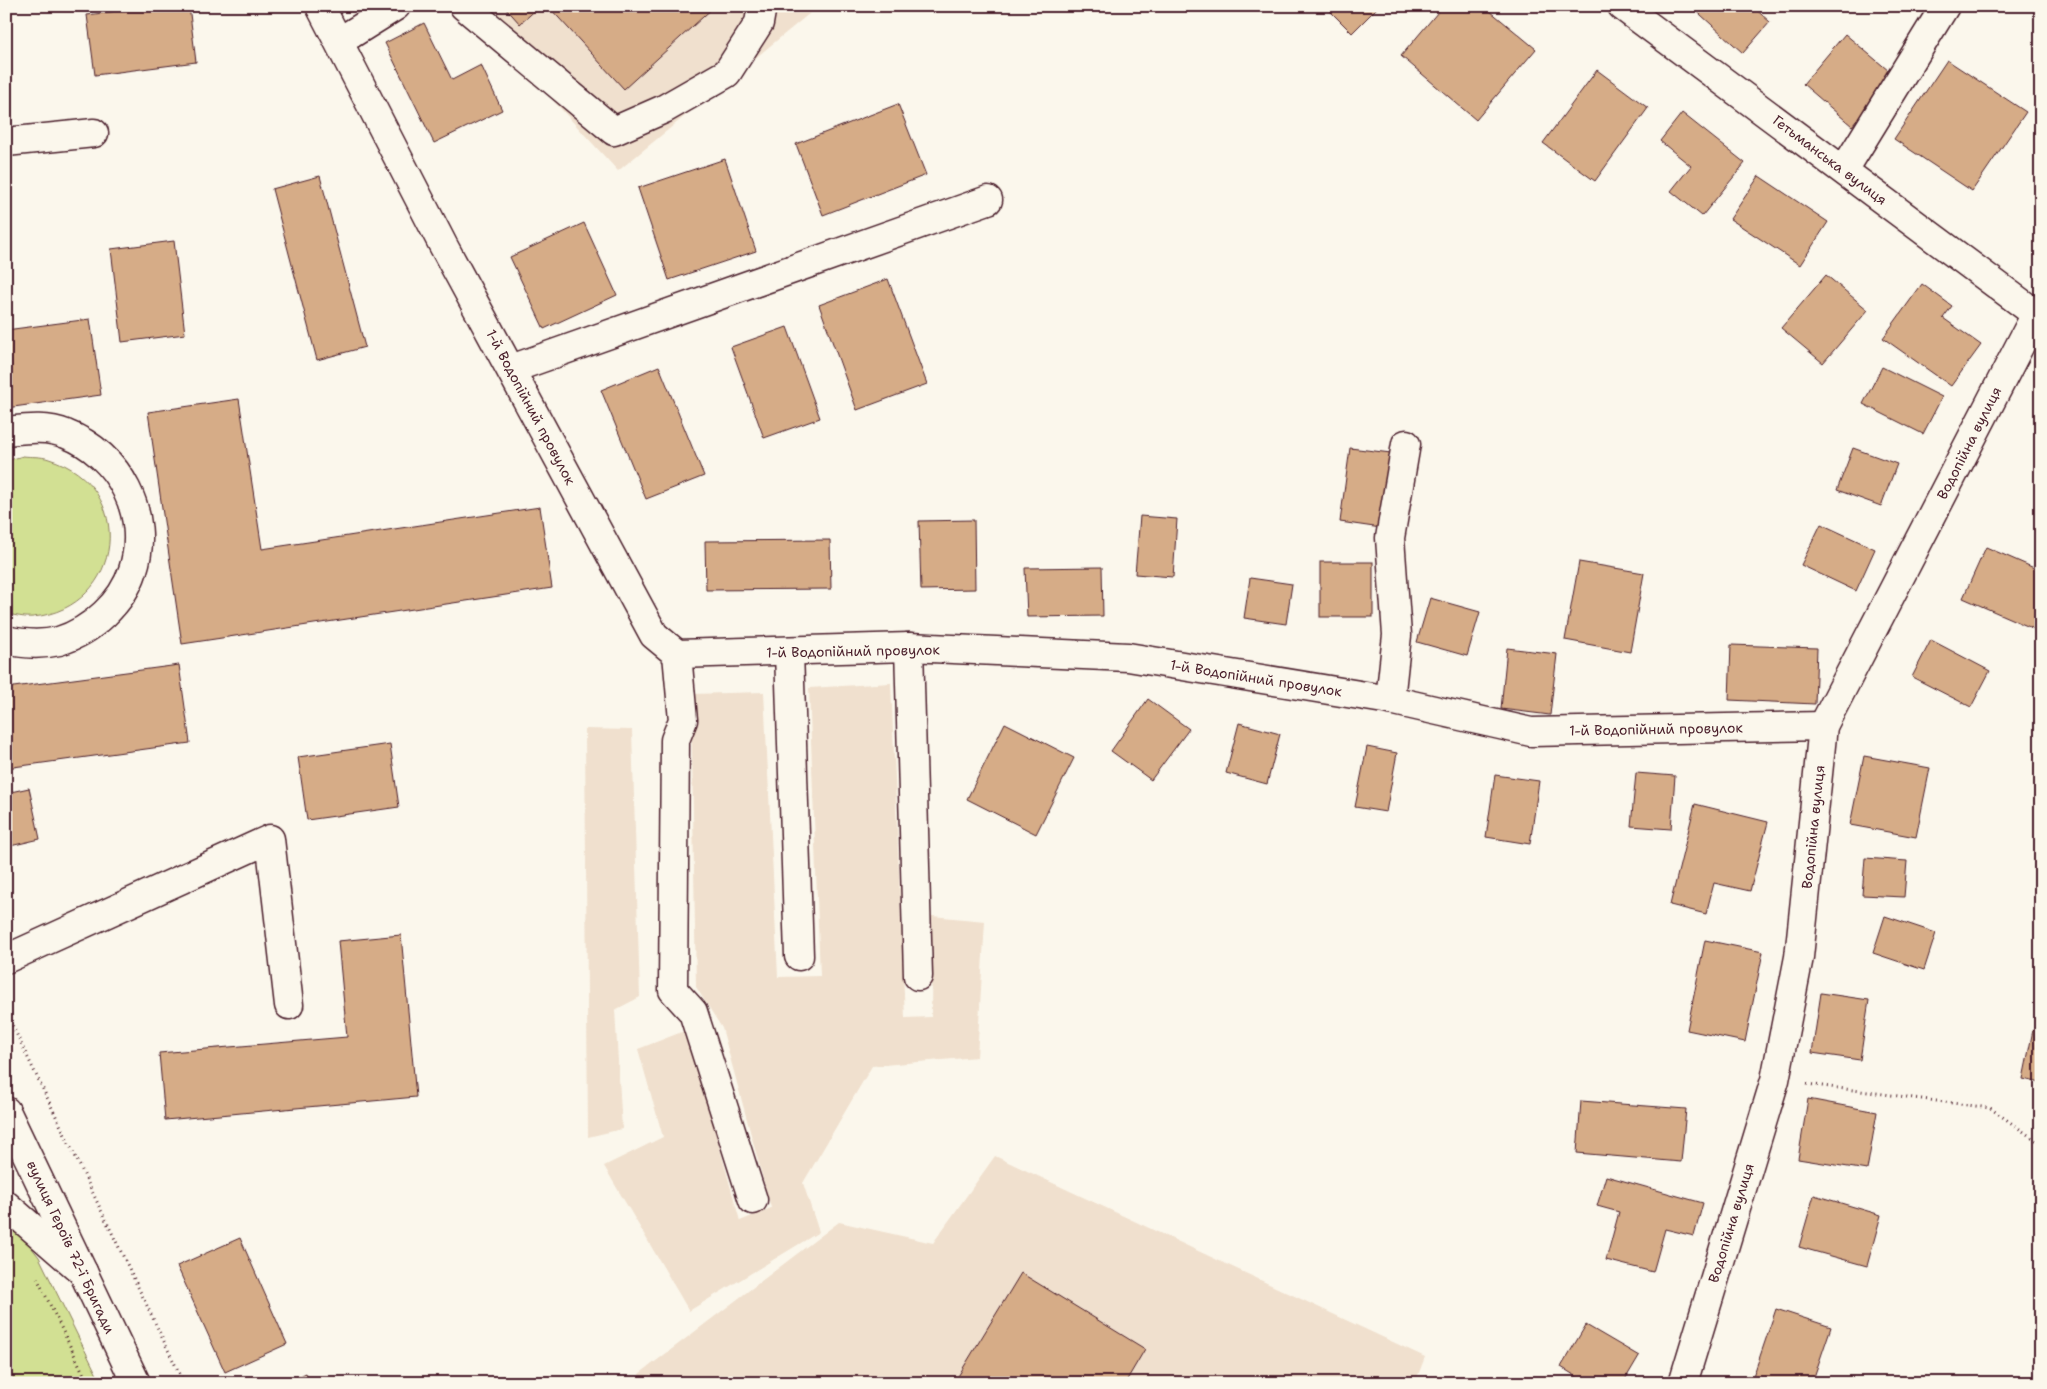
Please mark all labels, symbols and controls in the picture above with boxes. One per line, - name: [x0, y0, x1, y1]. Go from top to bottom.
- street label: Гетьманська вулиця: [1769, 111, 1891, 209]
- street label: 1-й Водопійний провулок: [482, 326, 580, 488]
- street label: Водопійна вулиця: [1933, 384, 2005, 502]
- street label: 1-й Водопійний провулок: [766, 640, 941, 662]
- street label: 1-й Водопійний провулок: [1169, 656, 1344, 701]
- street label: 1-й Водопійний провулок: [1569, 718, 1744, 740]
- street label: Водопійна вулиця: [1798, 764, 1828, 890]
- street label: вулиця Героїв 72-ї Бригади: [23, 1158, 119, 1336]
- street label: Водопійна вулиця: [1704, 1161, 1758, 1285]

